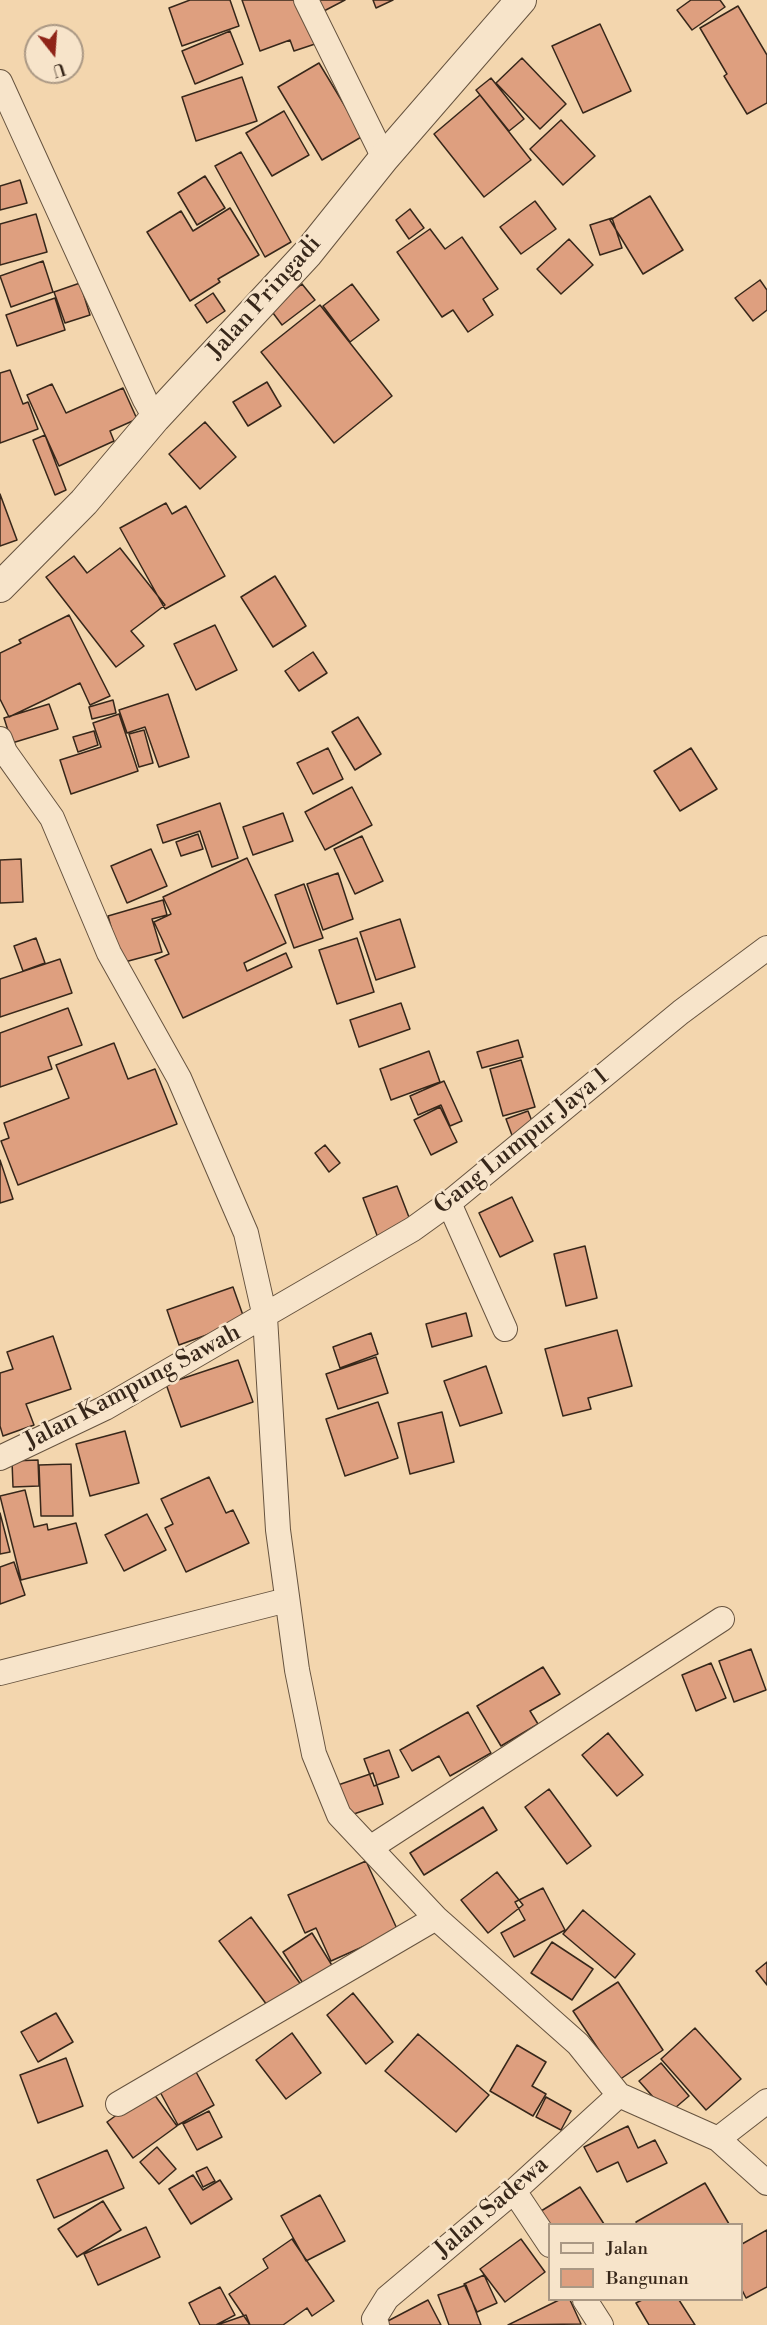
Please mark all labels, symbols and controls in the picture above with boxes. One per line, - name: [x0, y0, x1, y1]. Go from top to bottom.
- north arrow: [24, 24, 84, 84]
- text: U: [50, 58, 68, 81]
- street label: Jalan Pringadi: [202, 230, 328, 366]
- street label: Gang Lumpur Jaya 1: [429, 1063, 615, 1221]
- street label: Jalan Kampung Sawah: [20, 1319, 246, 1457]
- street label: Jalan Sadewa: [429, 2151, 555, 2265]
- legend: [548, 2223, 743, 2301]
- text: Jalan: [606, 2237, 648, 2260]
- text: Bangunan: [606, 2267, 689, 2290]

